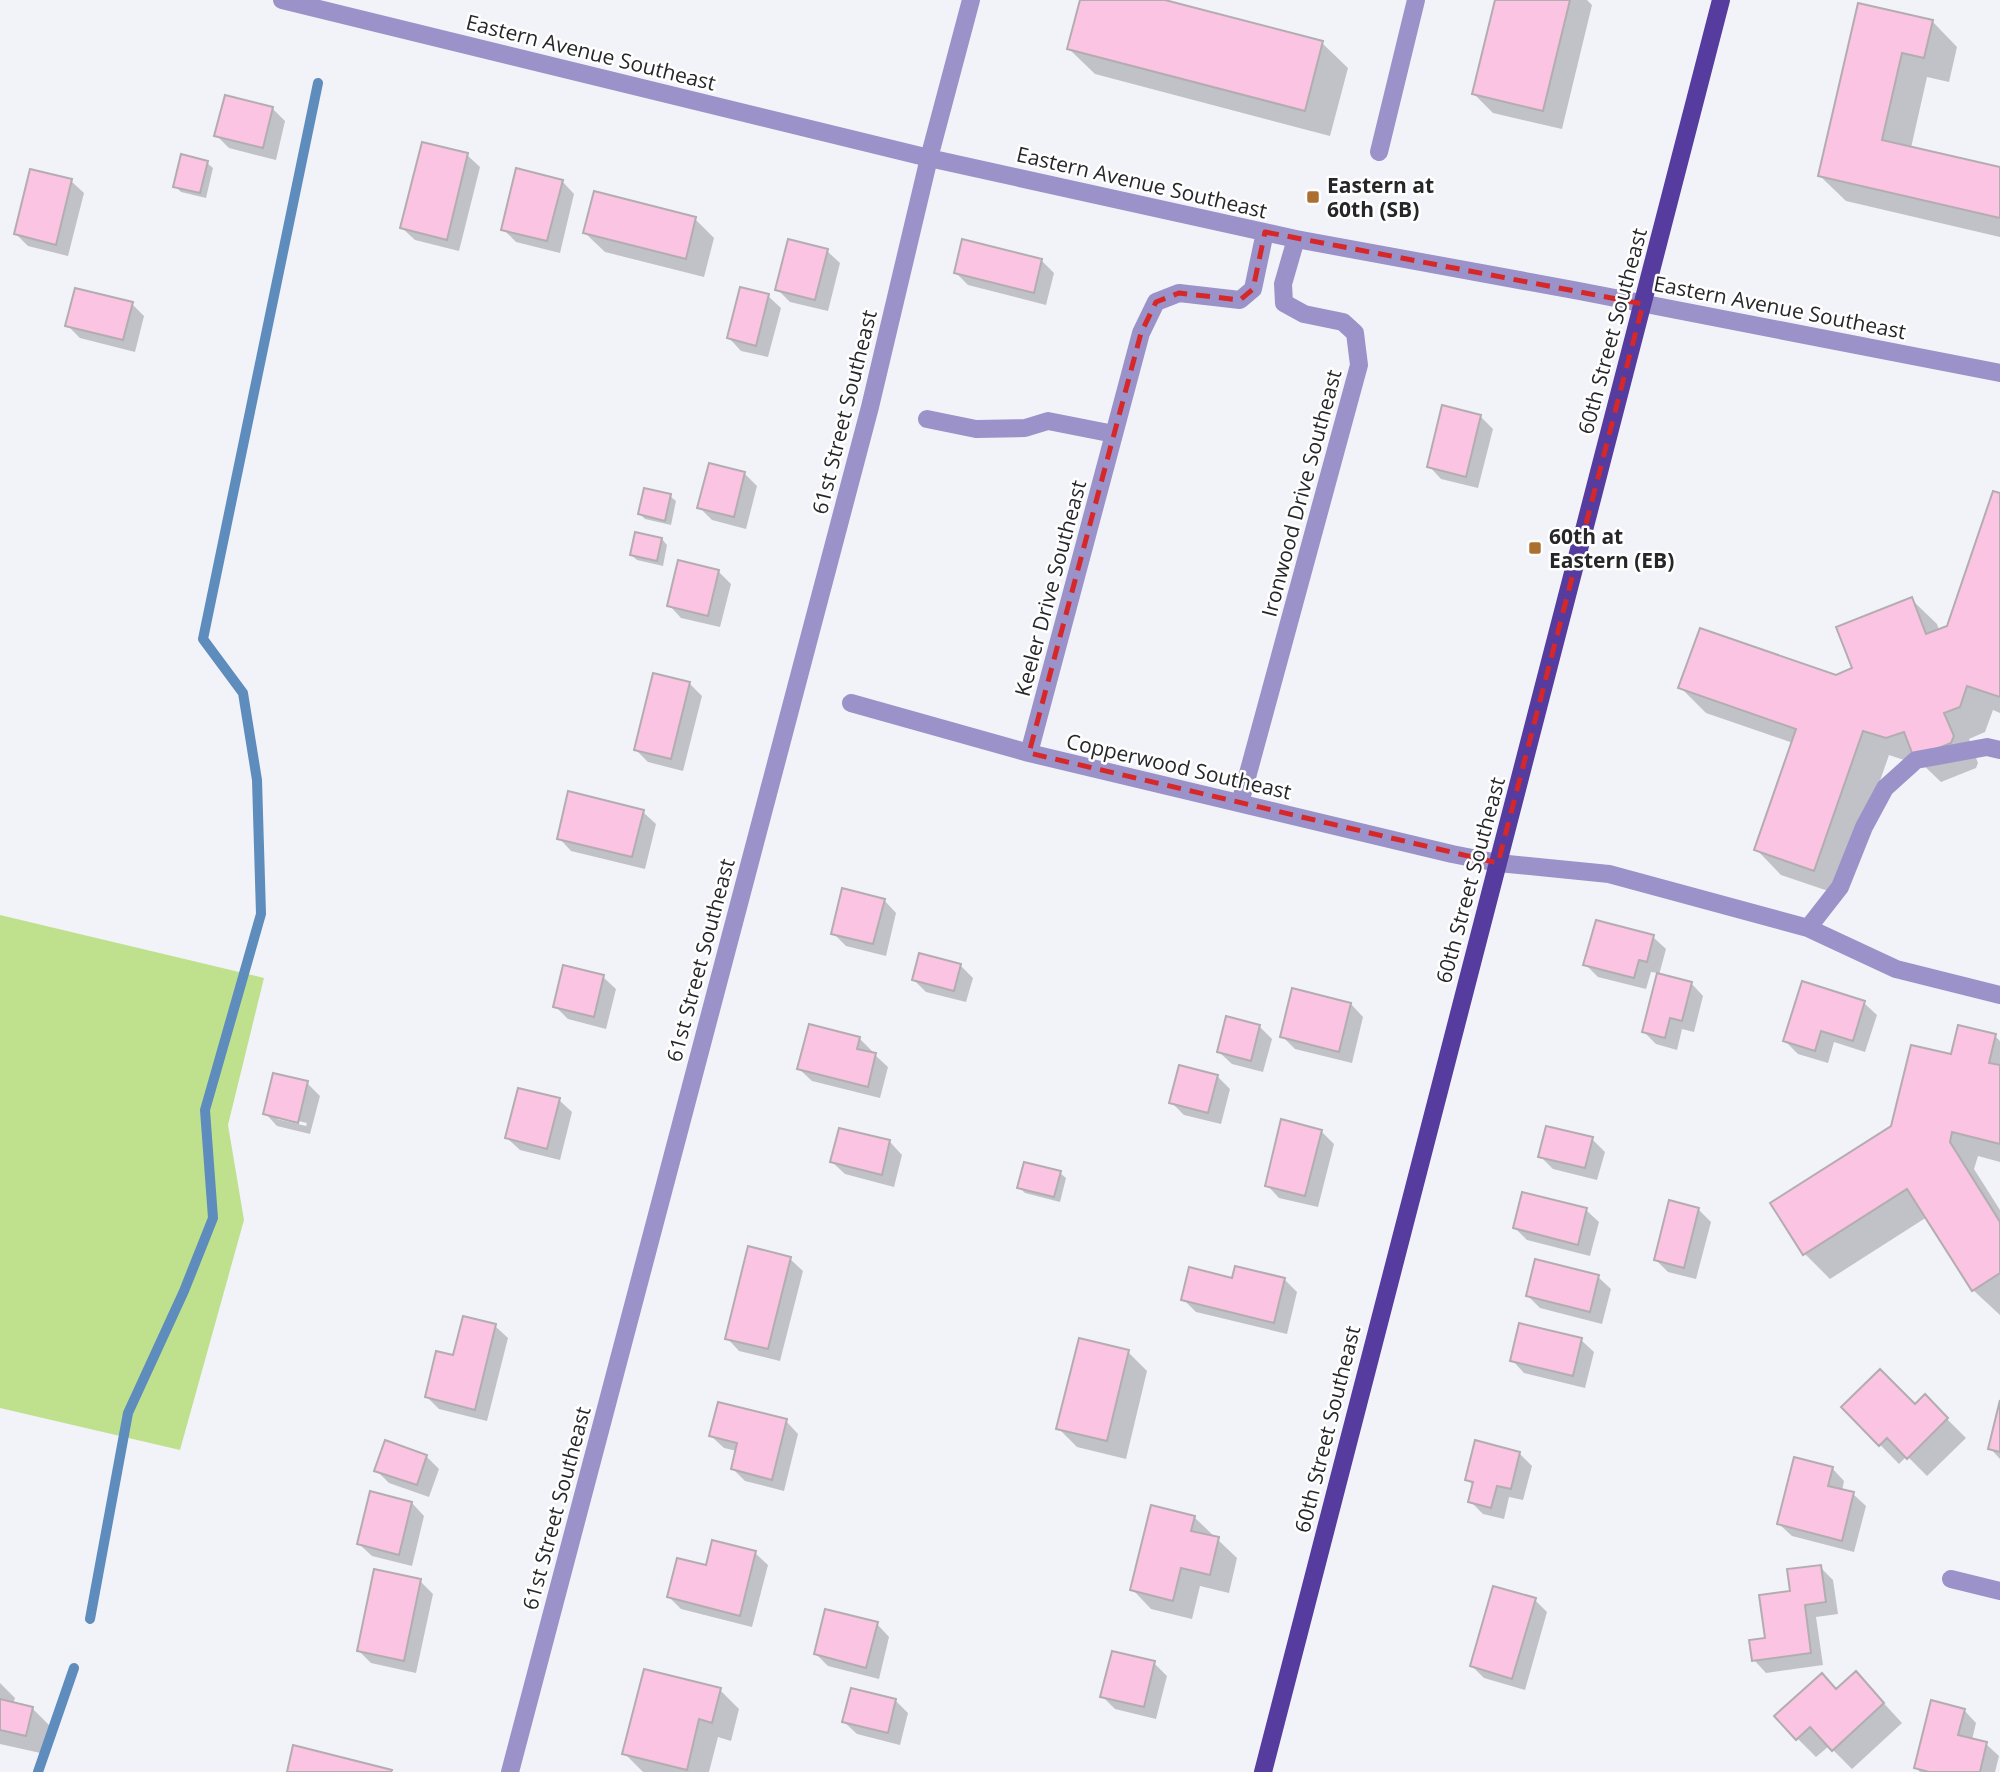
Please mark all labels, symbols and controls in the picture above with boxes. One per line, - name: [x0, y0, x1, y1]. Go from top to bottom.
- street label: Eastern Avenue Southeast: [463, 7, 719, 97]
- street label: Eastern Avenue Southeast: [1014, 140, 1270, 224]
- place label: Eastern at 60th (SB): [1327, 171, 1434, 223]
- marker: Eastern at 60th (SB): [1305, 189, 1321, 205]
- street label: 60th Street Southeast: [1571, 225, 1653, 437]
- street label: Eastern Avenue Southeast: [1651, 269, 1909, 345]
- street label: 61st Street Southeast: [805, 307, 883, 517]
- street label: Ironwood Drive Southeast: [1254, 366, 1348, 620]
- street label: Keeler Drive Southeast: [1008, 477, 1092, 699]
- place label: 60th at Eastern (EB): [1549, 522, 1674, 574]
- marker: 60th at Eastern (EB): [1527, 540, 1543, 556]
- street label: Copperwood Southeast: [1064, 726, 1294, 806]
- street label: 60th Street Southeast: [1429, 774, 1511, 986]
- street label: 61st Street Southeast: [659, 855, 741, 1065]
- street label: 60th Street Southeast: [1288, 1323, 1366, 1535]
- street label: 61st Street Southeast: [515, 1403, 597, 1613]

